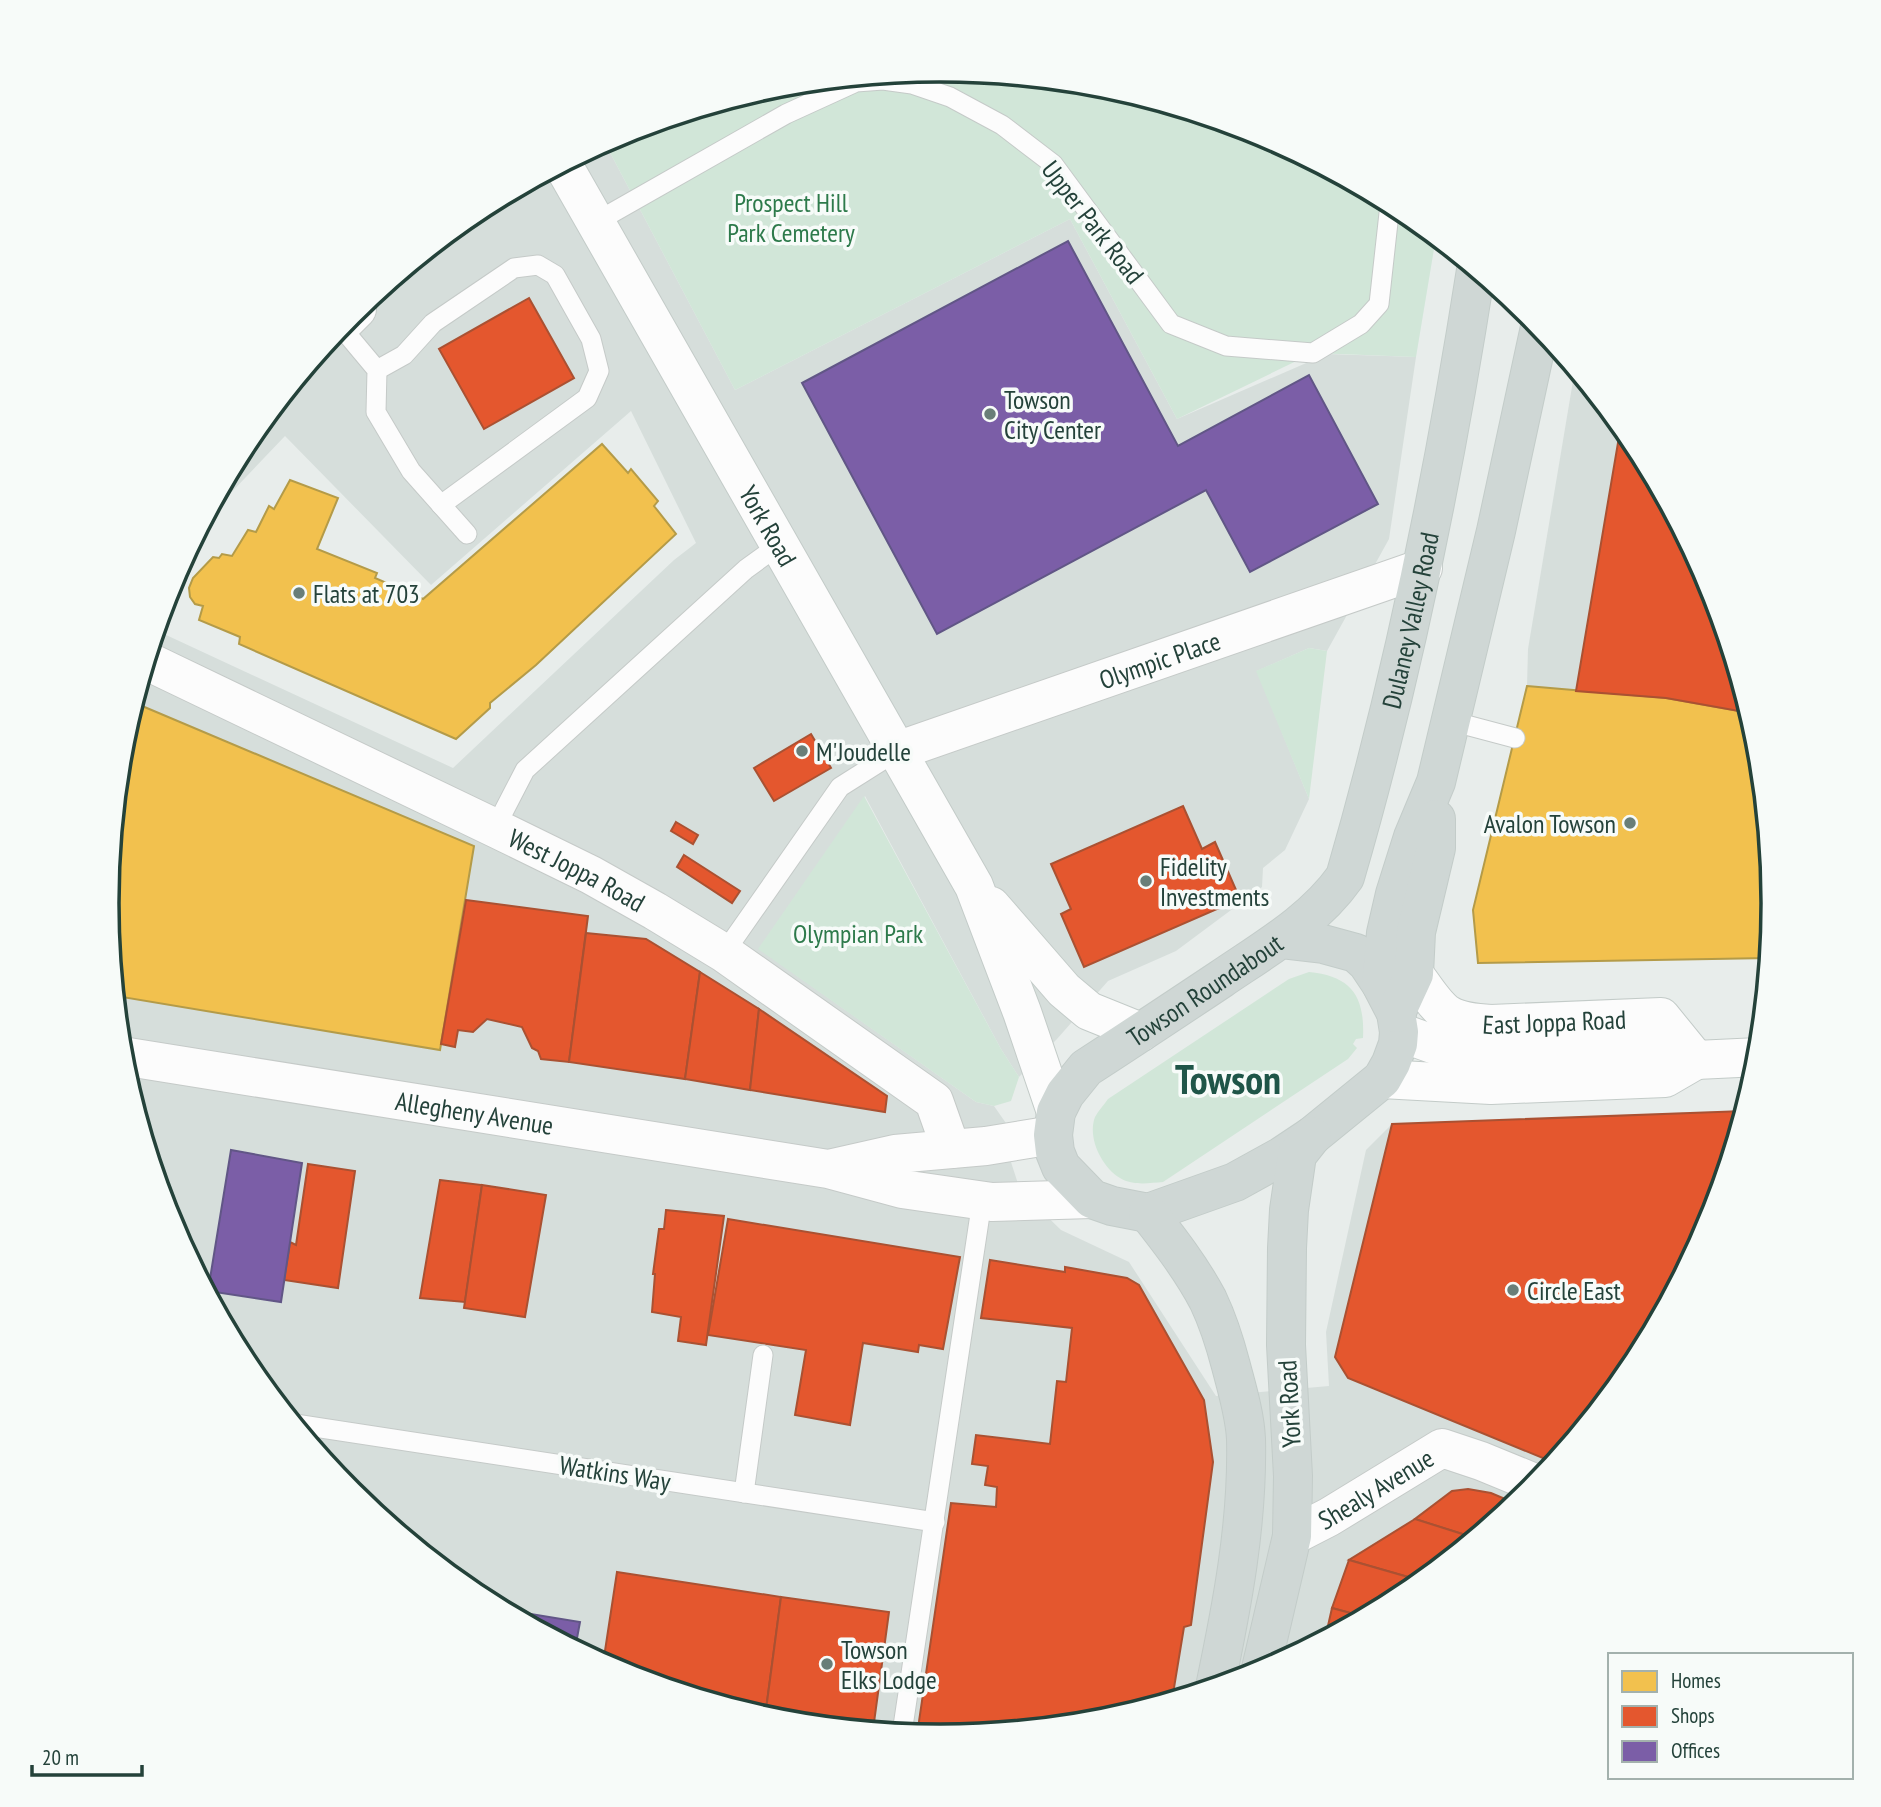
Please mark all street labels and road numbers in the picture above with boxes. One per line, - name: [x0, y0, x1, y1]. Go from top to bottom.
- street label: Upper Park Road: [1035, 154, 1151, 290]
- street label: York Road: [732, 479, 805, 572]
- street label: Dulaney Valley Road: [1374, 529, 1445, 712]
- street label: Olympic Place: [1095, 623, 1225, 696]
- street label: West Joppa Road: [503, 821, 651, 919]
- street label: Towson Roundabout: [1120, 926, 1289, 1054]
- street label: East Joppa Road: [1482, 1002, 1627, 1041]
- street label: Allegheny Avenue: [393, 1084, 556, 1141]
- street label: York Road: [1270, 1359, 1308, 1449]
- street label: Shealy Avenue: [1312, 1441, 1439, 1536]
- street label: Watkins Way: [557, 1448, 673, 1498]

